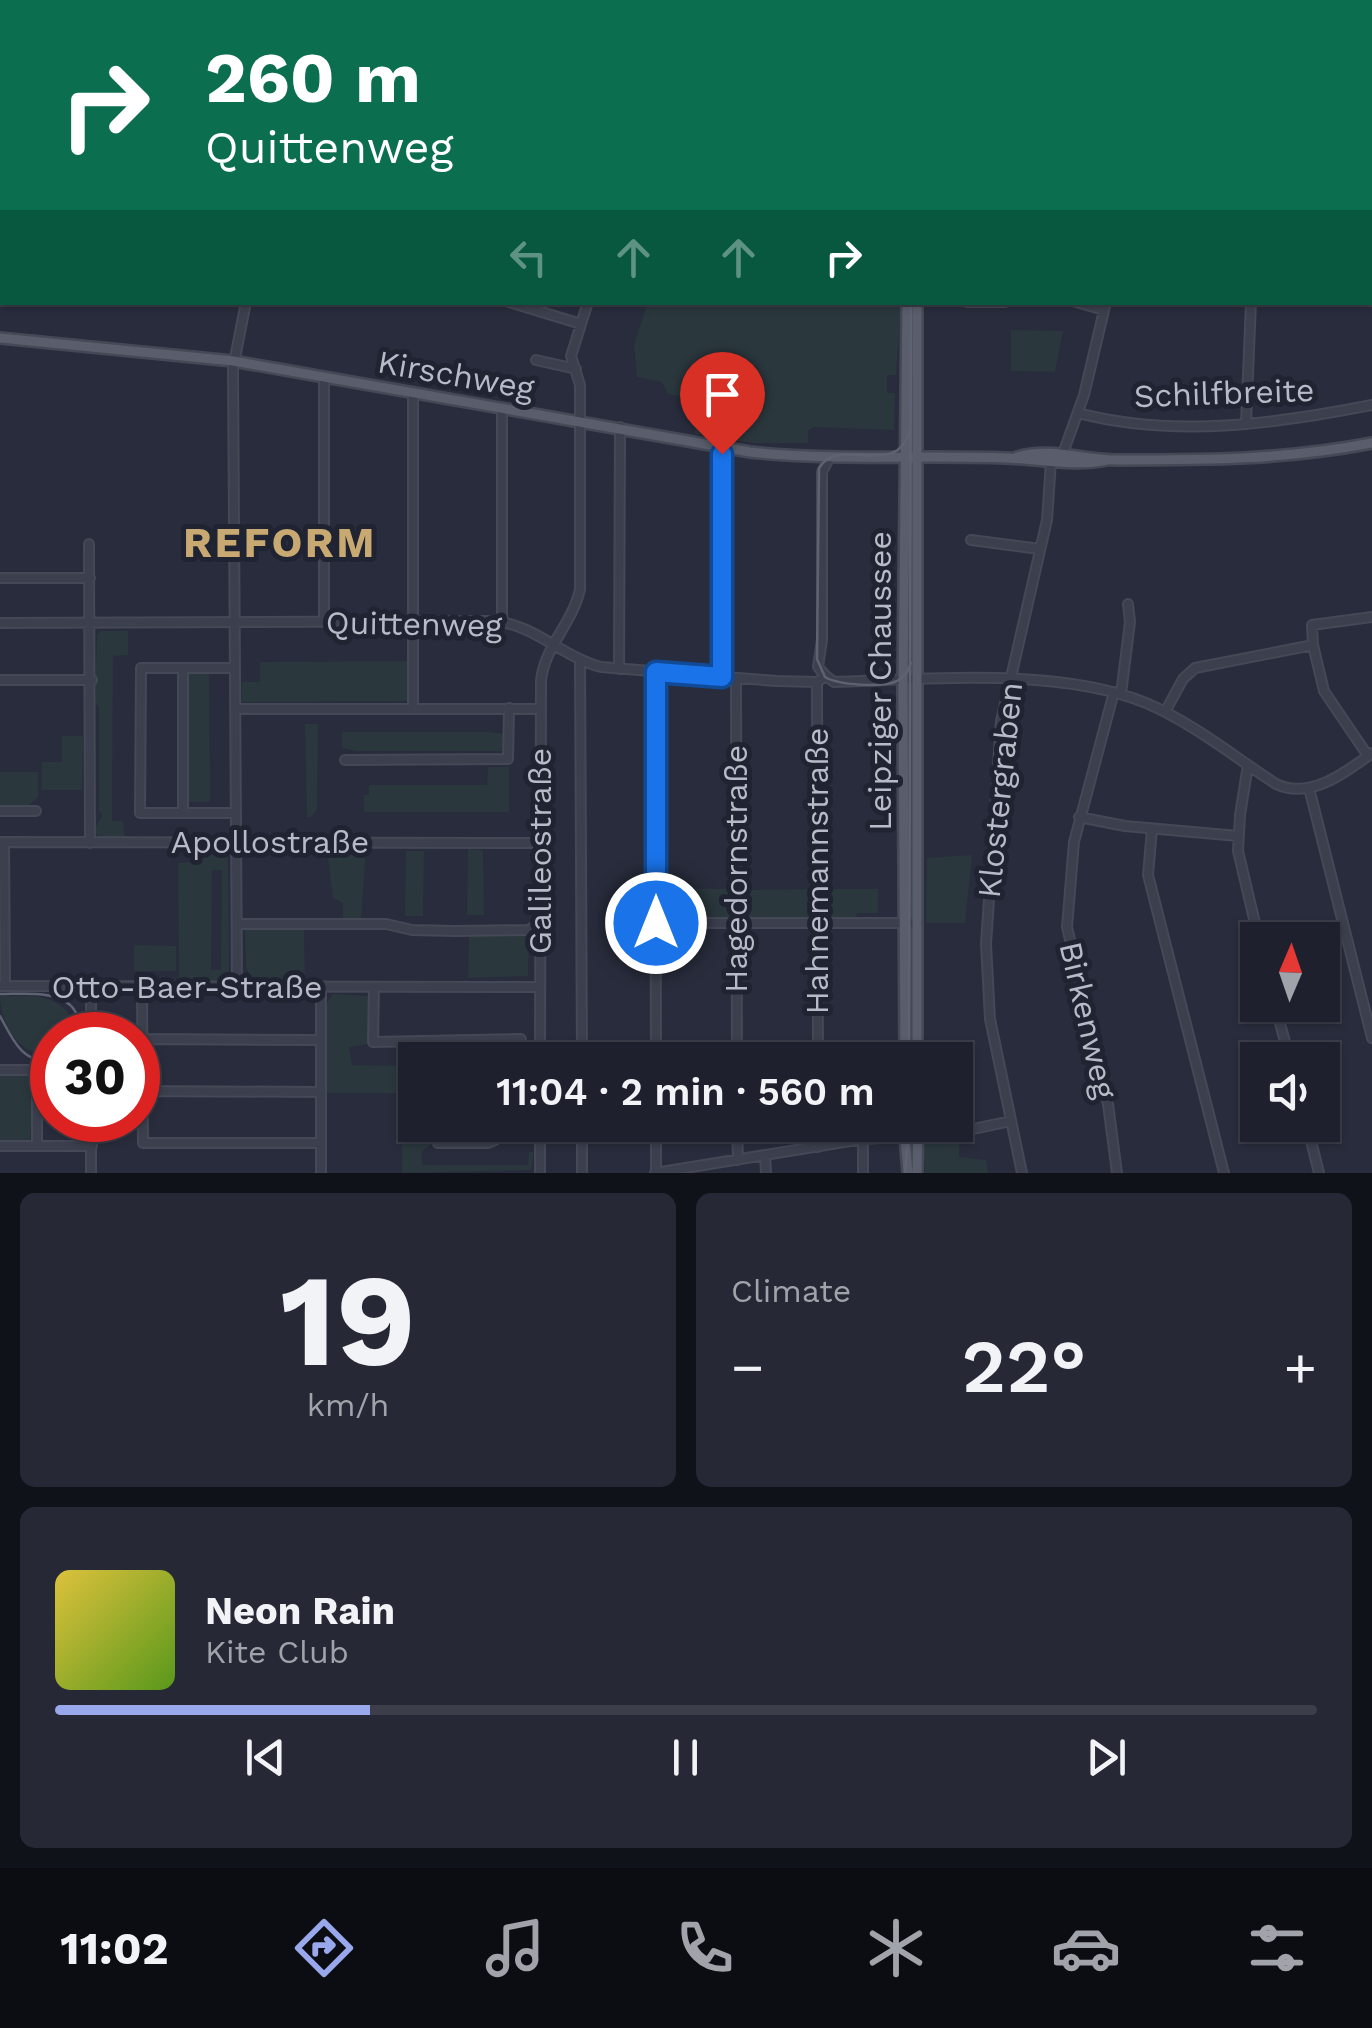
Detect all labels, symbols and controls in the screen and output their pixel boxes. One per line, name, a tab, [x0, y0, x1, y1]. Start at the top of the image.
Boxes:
text: 260 m	[205, 37, 421, 119]
icon: right	[40, 40, 170, 170]
text: Quittenweg	[205, 121, 454, 174]
icon: left	[501, 230, 556, 285]
icon: ahead	[606, 230, 661, 285]
icon: ahead	[711, 230, 766, 285]
icon: right	[816, 230, 871, 285]
street label: Kirschweg	[375, 343, 538, 408]
pin	[680, 352, 765, 455]
icon: arrive	[695, 367, 750, 422]
street label: Schilfbreite	[1133, 371, 1315, 415]
district label: REFORM	[183, 518, 377, 567]
street label: Leipziger Chaussee	[861, 531, 899, 831]
street label: Quittenweg	[325, 603, 504, 645]
street label: Klostergraben	[970, 680, 1030, 900]
street label: Hahnemannstraße	[798, 728, 836, 1014]
street label: Hagedornstraße	[717, 745, 755, 993]
street label: Galileostraße	[521, 748, 559, 954]
street label: Apollostraße	[171, 823, 369, 861]
position arrow	[604, 871, 708, 975]
north arrow	[1240, 922, 1340, 1022]
map controls	[1240, 922, 1340, 1142]
street label: Birkenweg	[1052, 938, 1125, 1103]
street label: Otto-Baer-Straße	[52, 968, 322, 1006]
speed limit sign: 30	[30, 1012, 160, 1142]
button: sound	[1240, 1042, 1340, 1142]
text: 11:04 · 2 min · 560 m	[496, 1070, 875, 1114]
text: 19	[280, 1244, 416, 1397]
text: Climate	[731, 1272, 851, 1310]
text: 22°	[962, 1322, 1086, 1410]
text: −	[731, 1335, 764, 1399]
text: +	[1284, 1335, 1317, 1399]
text: km/h	[307, 1386, 389, 1424]
text: Neon Rain	[205, 1589, 395, 1633]
text: Kite Club	[205, 1633, 349, 1671]
icon: previous	[238, 1730, 293, 1785]
icon: pause	[658, 1730, 713, 1785]
icon: next	[1079, 1730, 1134, 1785]
icon: directions	[289, 1913, 359, 1983]
icon: music	[480, 1913, 550, 1983]
icon: phone	[670, 1913, 740, 1983]
icon: climate	[861, 1913, 931, 1983]
icon: car	[1051, 1913, 1121, 1983]
icon: filters	[1242, 1913, 1312, 1983]
text: 11:02	[60, 1922, 168, 1975]

